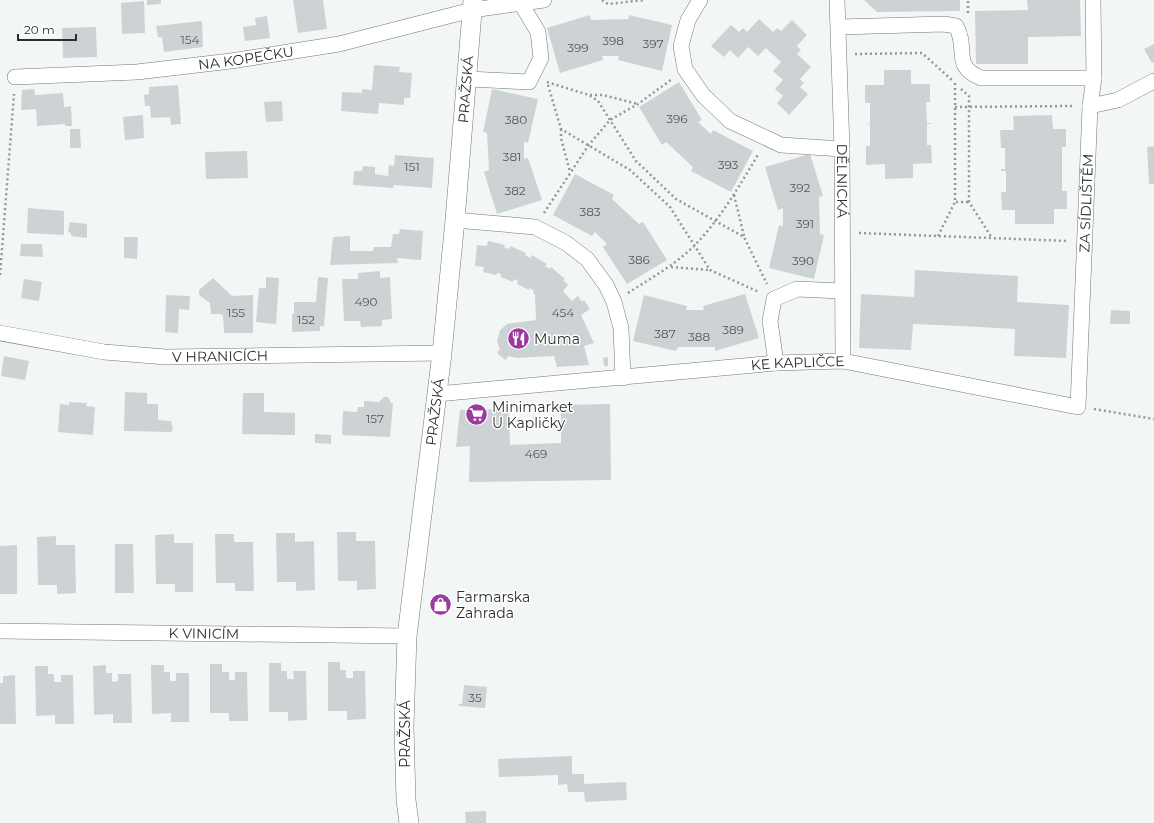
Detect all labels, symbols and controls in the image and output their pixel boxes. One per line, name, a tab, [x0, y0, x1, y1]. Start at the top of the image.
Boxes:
scale bar	[18, 16, 76, 42]
text: 20 m	[24, 22, 55, 37]
house number: 154	[180, 32, 200, 47]
house number: 398	[602, 33, 624, 48]
house number: 397	[642, 36, 664, 51]
house number: 399	[567, 40, 589, 55]
street label: NA KOPEČKU	[197, 42, 295, 74]
street label: PRAŽSKÁ	[454, 54, 477, 124]
house number: 396	[666, 111, 688, 126]
house number: 380	[505, 112, 527, 127]
street label: DĚLNICKÁ	[833, 144, 851, 219]
house number: 381	[503, 149, 521, 164]
street label: ZA SÍDLIŠTĚM	[1075, 153, 1097, 253]
house number: 393	[718, 157, 739, 172]
house number: 151	[404, 159, 420, 174]
house number: 392	[790, 180, 811, 195]
house number: 382	[504, 183, 526, 198]
house number: 383	[579, 204, 601, 219]
house number: 391	[796, 216, 814, 231]
house number: 386	[628, 252, 650, 267]
house number: 390	[792, 253, 814, 268]
house number: 490	[354, 294, 378, 309]
house number: 155	[227, 305, 245, 320]
house number: 454	[552, 305, 574, 320]
house number: 152	[297, 312, 315, 327]
house number: 389	[722, 322, 744, 337]
restaurant icon: Muma	[505, 326, 531, 352]
house number: 387	[654, 326, 676, 341]
house number: 388	[688, 329, 710, 344]
place label: Muma	[534, 330, 580, 348]
street label: V HRANICÍCH	[172, 347, 268, 366]
street label: KE KAPLIČCE	[750, 352, 845, 374]
street label: PRAŽSKÁ	[422, 376, 448, 447]
place label: Minimarket U Kapličky	[492, 398, 574, 432]
supermarket icon: Minimarket U Kapličky	[464, 402, 490, 428]
house number: 157	[366, 411, 384, 426]
house number: 469	[525, 446, 547, 461]
place label: Farmarska Zahrada	[456, 588, 530, 622]
shop icon: Farmarska Zahrada	[428, 592, 454, 618]
street label: K VINICÍM	[169, 624, 239, 643]
house number: 35	[468, 690, 482, 705]
street label: PRAŽSKÁ	[396, 699, 414, 768]

